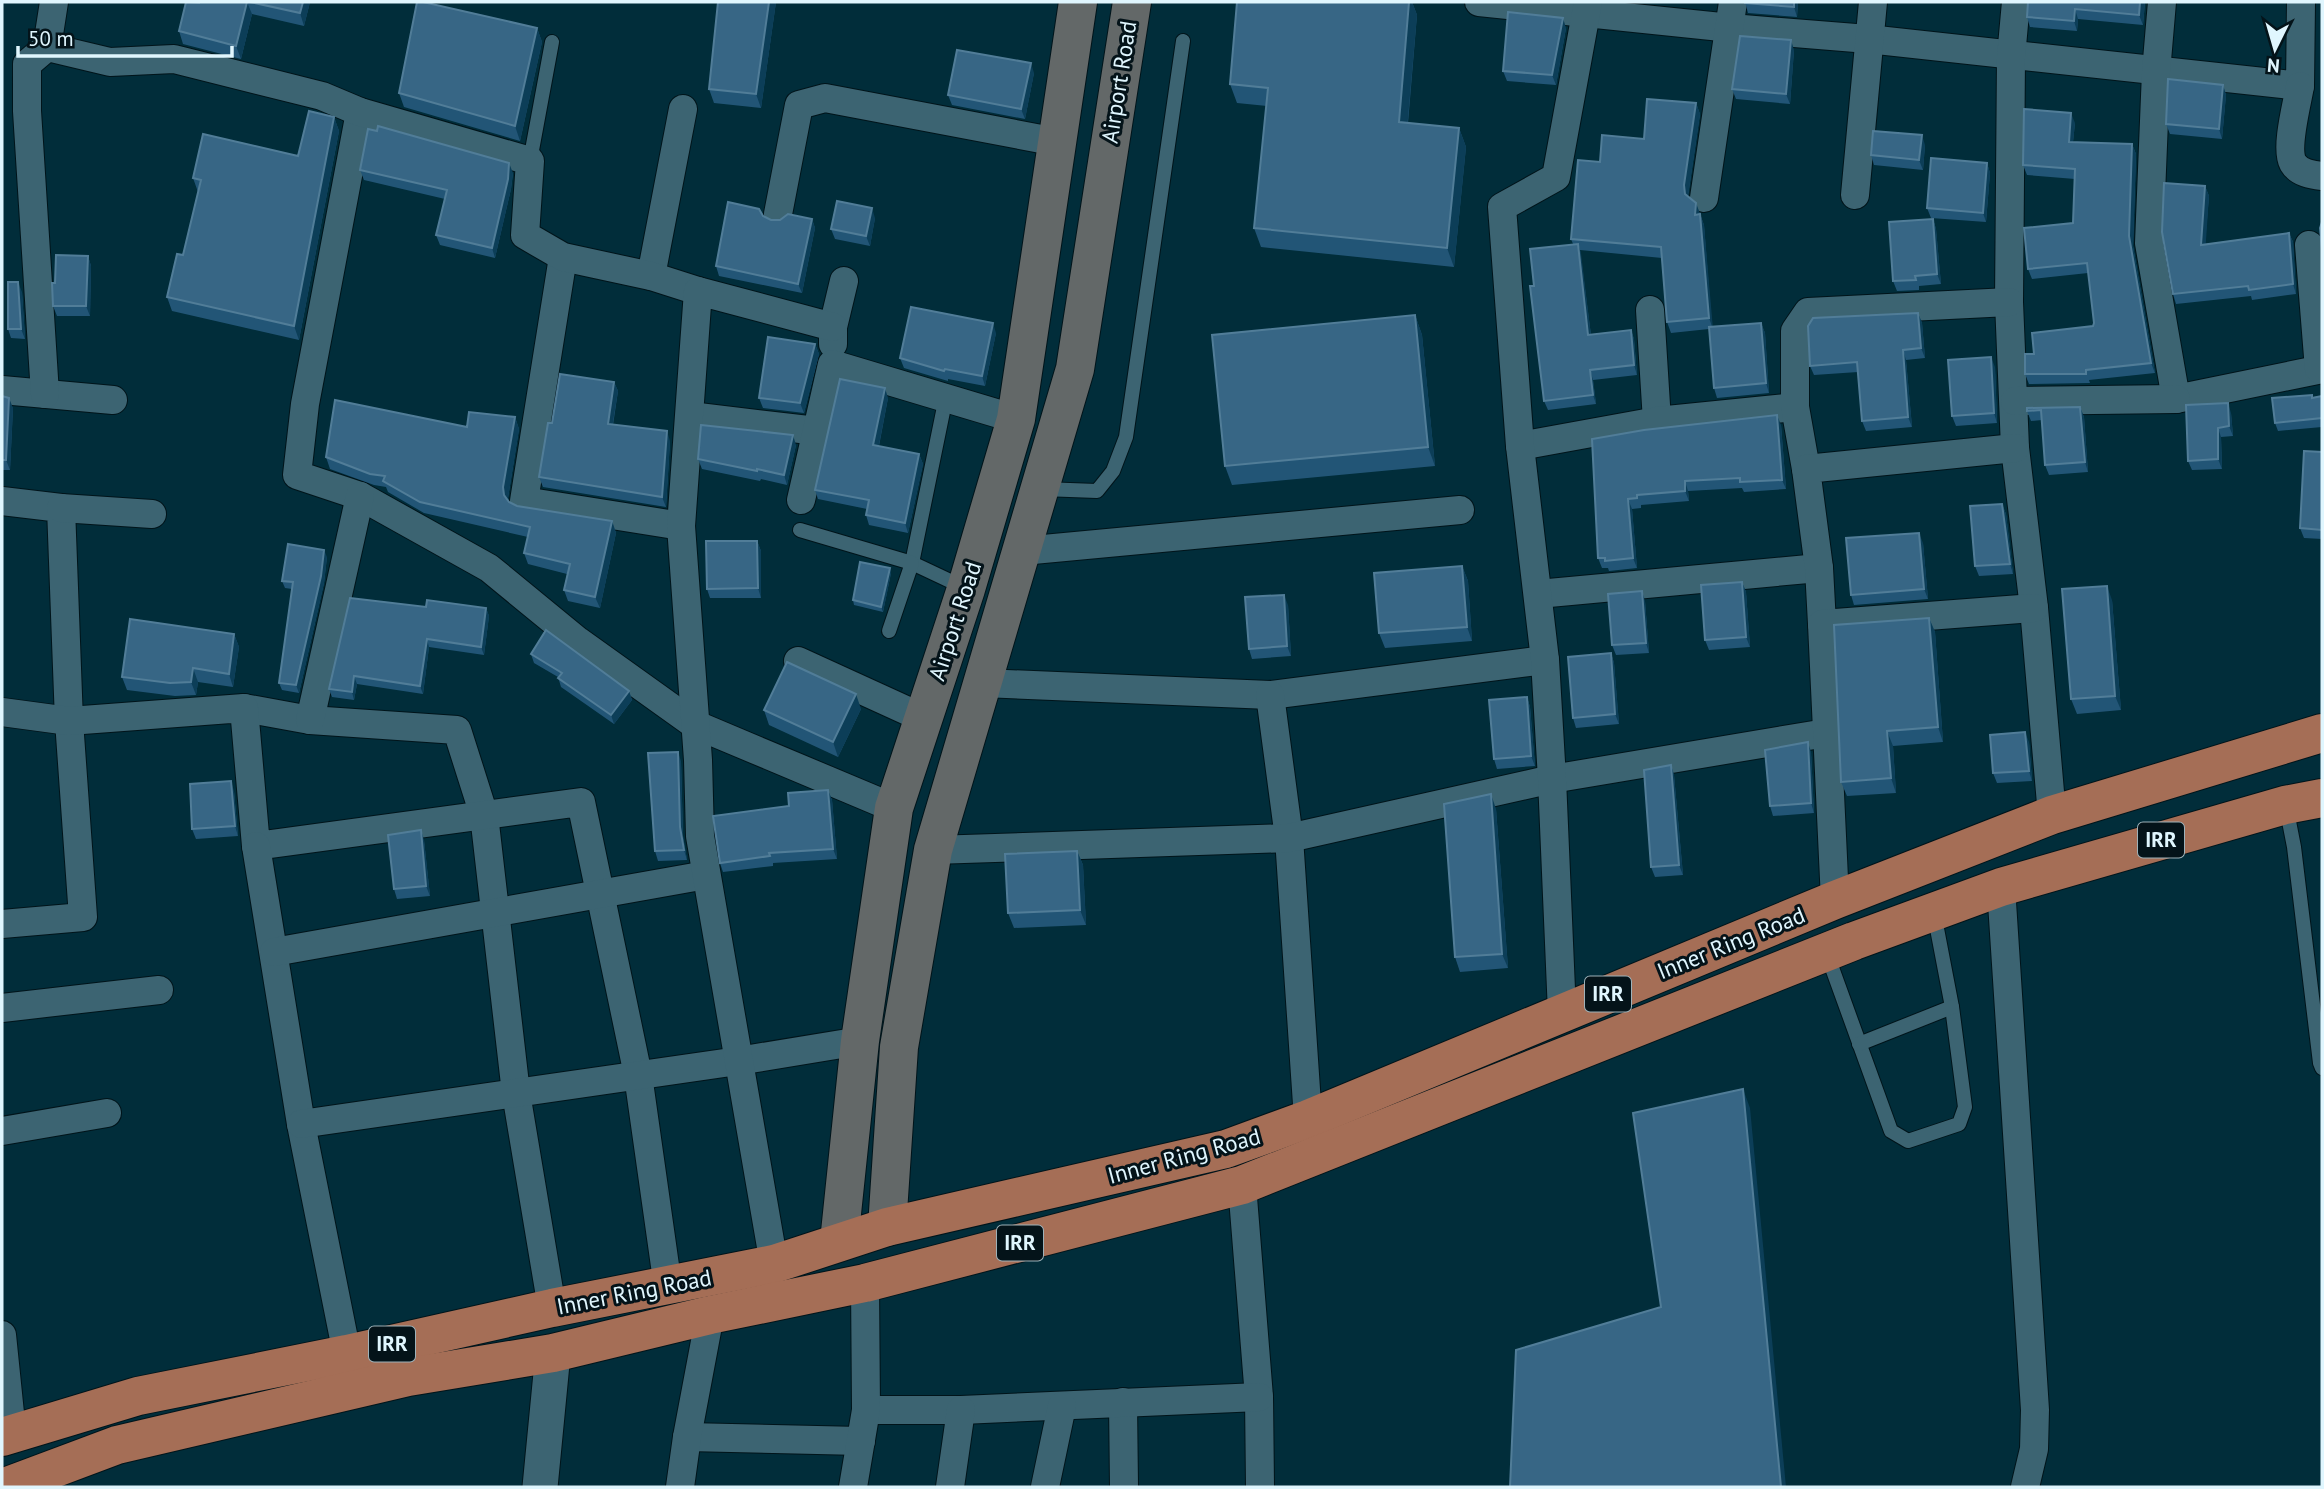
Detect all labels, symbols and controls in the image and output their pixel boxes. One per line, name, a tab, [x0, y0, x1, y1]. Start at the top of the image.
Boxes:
scale bar	[18, 14, 231, 58]
north arrow	[2240, 14, 2310, 84]
street label: Airport Road	[1095, 19, 1142, 145]
text: 50 m	[28, 25, 74, 52]
text: N	[2266, 53, 2281, 78]
street label: Airport Road	[922, 558, 987, 684]
road number: IRR	[2138, 822, 2184, 858]
street label: Inner Ring Road	[1653, 900, 1809, 985]
road number: IRR	[1585, 976, 1631, 1012]
street label: Inner Ring Road	[1104, 1121, 1264, 1190]
road number: IRR	[997, 1226, 1043, 1260]
street label: Inner Ring Road	[554, 1262, 714, 1321]
road number: IRR	[369, 1326, 415, 1362]

